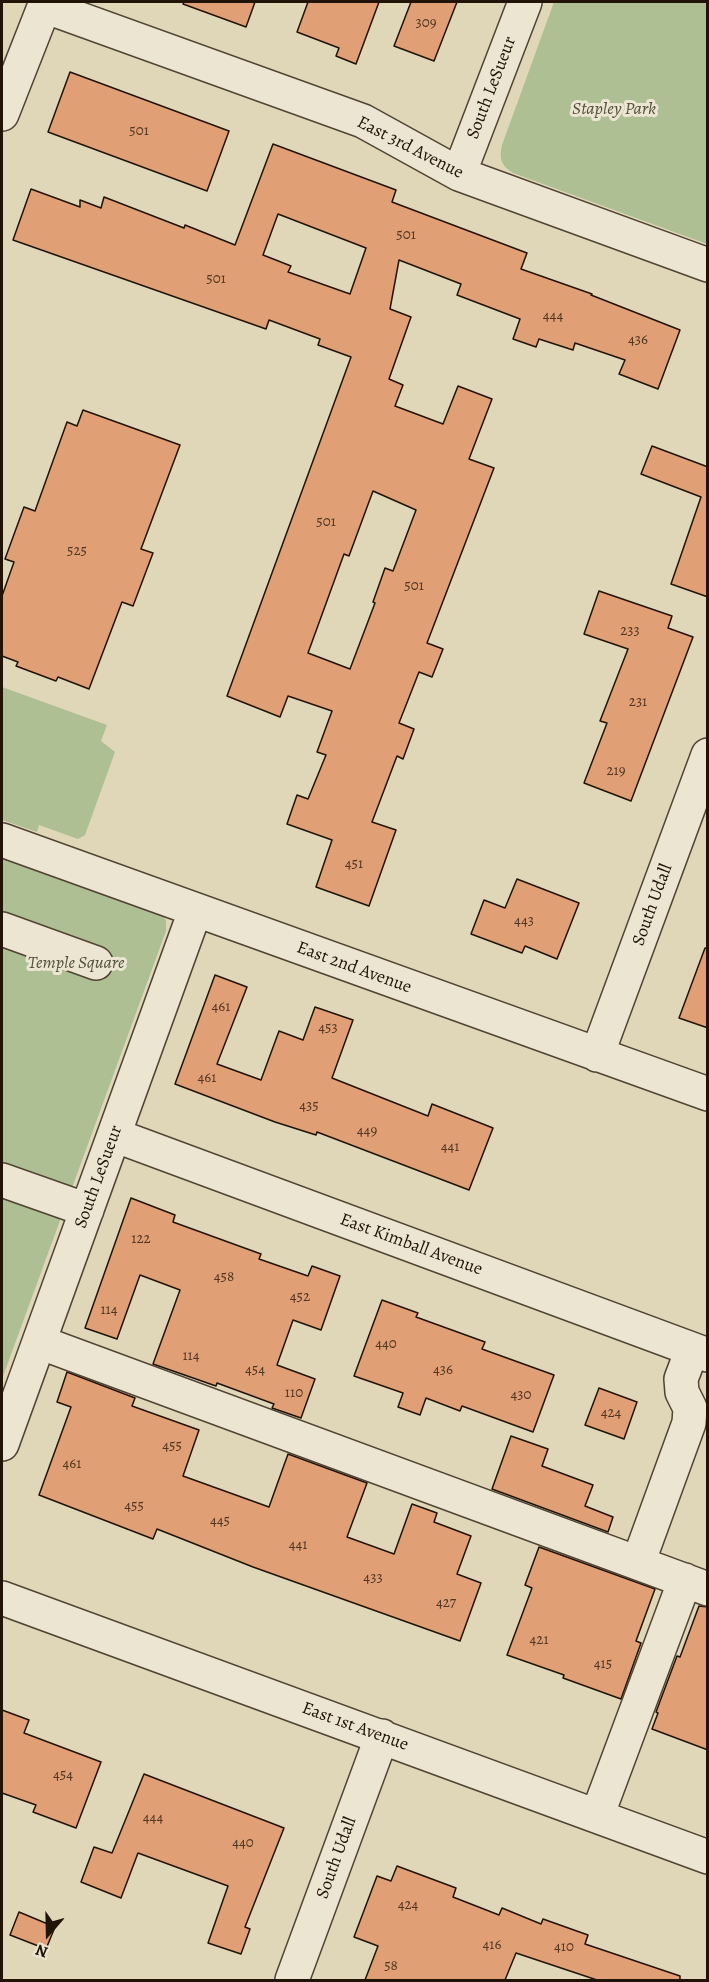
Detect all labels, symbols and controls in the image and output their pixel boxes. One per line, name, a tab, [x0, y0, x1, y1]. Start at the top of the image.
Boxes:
house number: 309	[415, 14, 437, 32]
street label: South LeSueur	[463, 34, 521, 142]
park label: Stapley Park	[572, 99, 656, 121]
street label: East 3rd Avenue	[353, 112, 467, 184]
house number: 501	[129, 122, 149, 140]
house number: 501	[396, 226, 416, 244]
house number: 501	[206, 270, 226, 288]
house number: 444	[543, 307, 563, 325]
house number: 436	[628, 331, 648, 349]
house number: 501	[316, 513, 336, 531]
house number: 525	[67, 542, 87, 560]
house number: 501	[404, 577, 424, 595]
house number: 233	[620, 622, 640, 640]
house number: 231	[629, 693, 647, 711]
house number: 219	[606, 762, 626, 780]
house number: 451	[345, 855, 363, 873]
street label: South Udall	[628, 861, 678, 949]
house number: 443	[514, 912, 534, 930]
street label: East 2nd Avenue	[294, 937, 414, 999]
park label: Temple Square	[28, 953, 124, 975]
house number: 461	[212, 998, 230, 1016]
house number: 453	[318, 1019, 338, 1037]
house number: 461	[198, 1069, 216, 1087]
house number: 435	[299, 1097, 319, 1115]
street label: South LeSueur	[70, 1122, 128, 1232]
house number: 449	[357, 1122, 377, 1140]
house number: 441	[441, 1138, 459, 1156]
street label: East Kimball Avenue	[337, 1209, 485, 1281]
house number: 122	[131, 1230, 151, 1248]
house number: 458	[214, 1268, 234, 1286]
house number: 452	[290, 1288, 310, 1306]
house number: 114	[100, 1301, 118, 1319]
house number: 440	[375, 1335, 397, 1353]
house number: 114	[182, 1347, 200, 1365]
house number: 454	[245, 1361, 265, 1379]
house number: 436	[433, 1361, 453, 1379]
house number: 110	[285, 1384, 303, 1402]
house number: 430	[510, 1386, 532, 1404]
house number: 424	[601, 1404, 621, 1422]
house number: 455	[162, 1437, 182, 1455]
house number: 461	[63, 1455, 81, 1473]
house number: 455	[124, 1497, 144, 1515]
house number: 445	[210, 1512, 230, 1530]
house number: 441	[289, 1536, 307, 1554]
house number: 433	[363, 1569, 383, 1587]
house number: 427	[436, 1594, 456, 1612]
house number: 421	[529, 1631, 549, 1649]
house number: 415	[594, 1655, 612, 1673]
street label: East 1st Avenue	[299, 1698, 411, 1756]
house number: 454	[53, 1766, 73, 1784]
house number: 444	[143, 1809, 163, 1827]
street label: South Udall	[312, 1814, 362, 1902]
house number: 440	[232, 1834, 254, 1852]
house number: 424	[398, 1896, 418, 1914]
north arrow	[18, 1904, 78, 1964]
house number: 416	[483, 1936, 501, 1954]
house number: 410	[554, 1938, 574, 1956]
text: N	[33, 1939, 51, 1963]
house number: 58	[384, 1957, 398, 1975]

